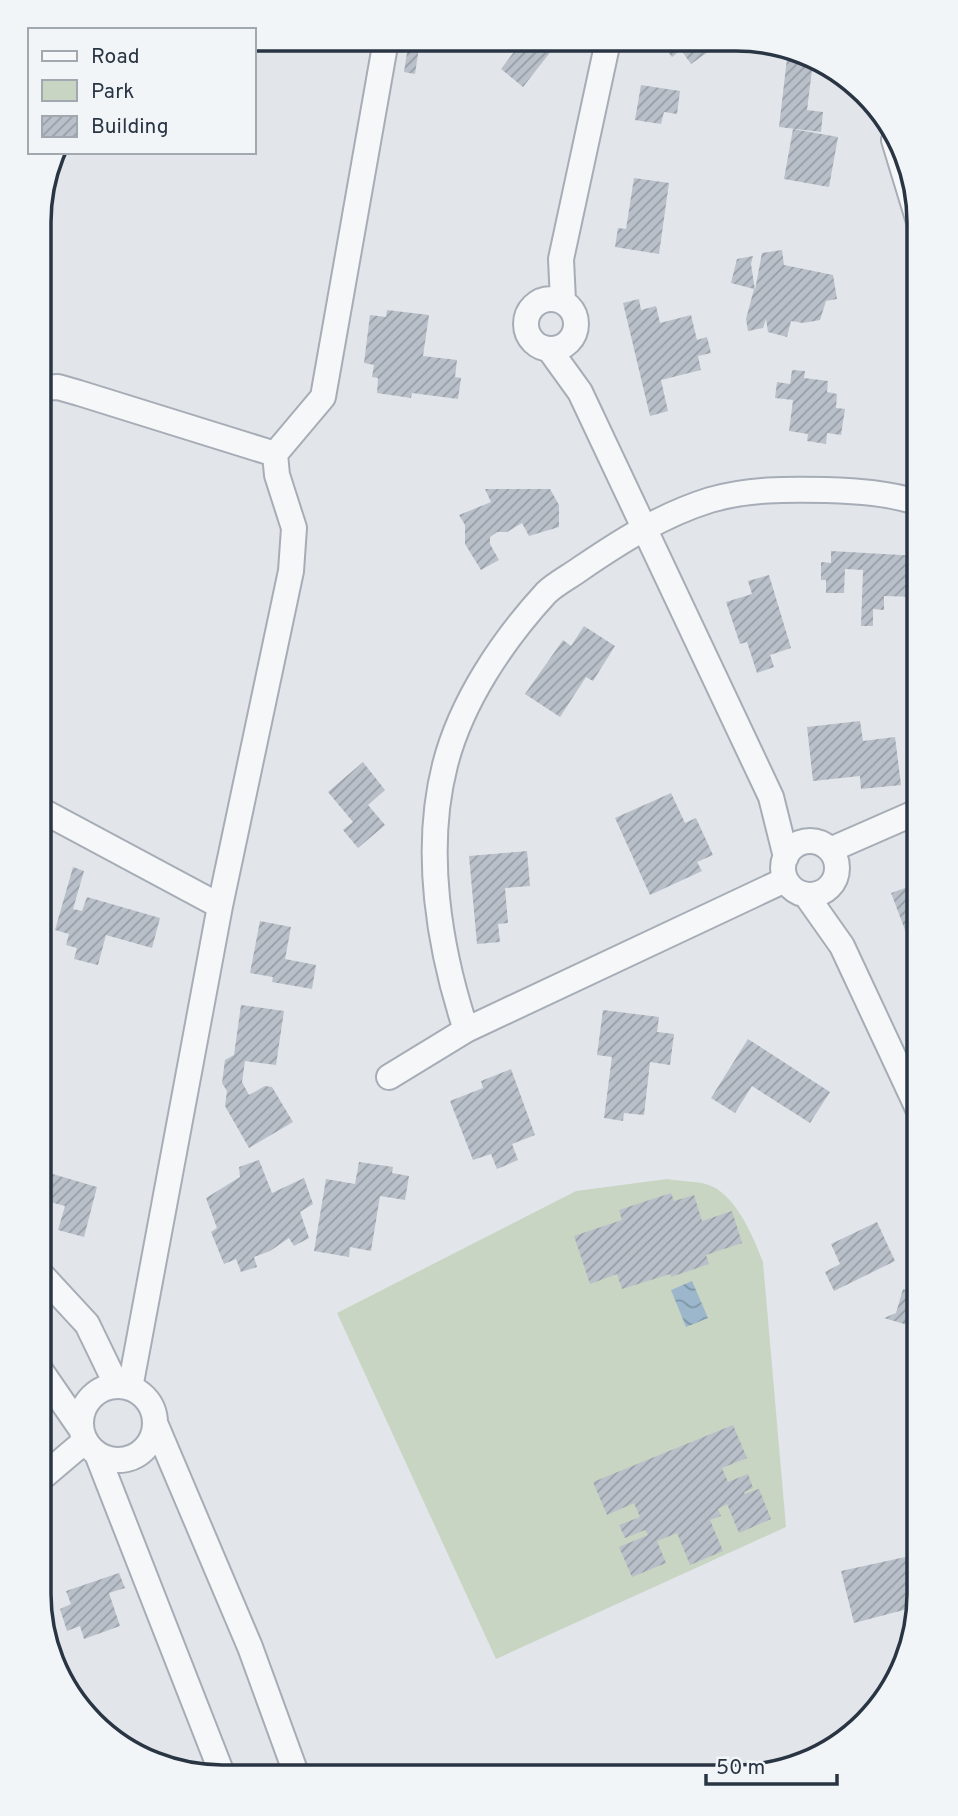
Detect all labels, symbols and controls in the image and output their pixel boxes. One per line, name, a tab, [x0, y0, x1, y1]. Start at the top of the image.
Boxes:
legend	[28, 28, 256, 154]
text: Road	[91, 44, 140, 71]
text: Park	[91, 79, 134, 106]
text: Building	[91, 114, 169, 141]
scale bar	[706, 1742, 837, 1786]
text: 50 m	[716, 1755, 765, 1782]

